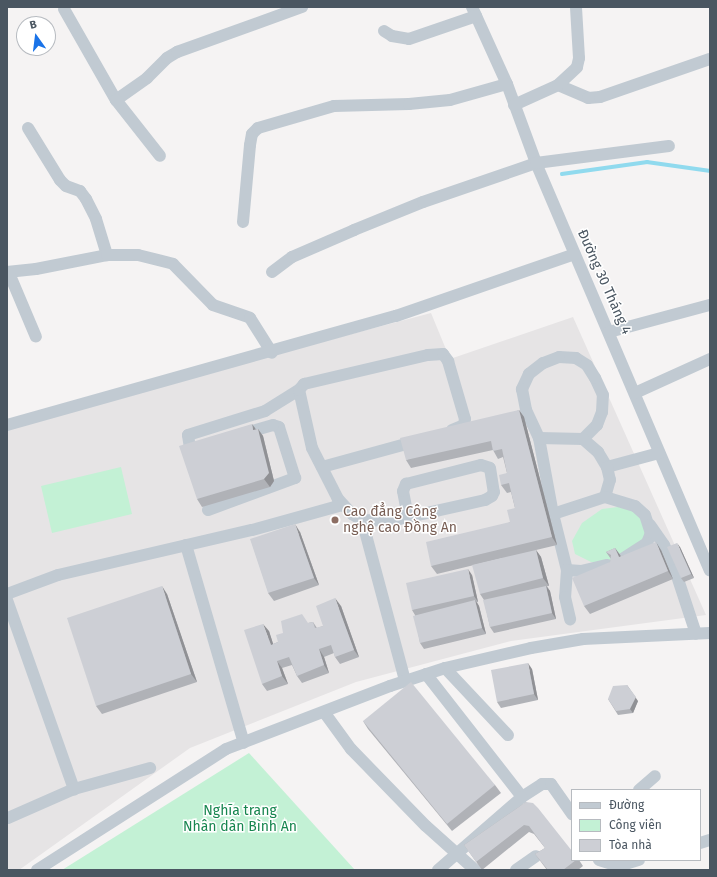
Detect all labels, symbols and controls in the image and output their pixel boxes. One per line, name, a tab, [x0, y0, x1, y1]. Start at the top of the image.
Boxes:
north arrow	[16, 16, 56, 56]
text: B	[28, 18, 38, 32]
street label: Đường 30 Tháng 4	[573, 227, 635, 337]
place label: Cao đẳng Công nghệ cao Đồng An	[343, 504, 457, 536]
marker: Cao đẳng Công nghệ cao Đồng An	[330, 515, 340, 525]
legend	[571, 789, 701, 861]
text: Đường	[609, 798, 644, 812]
park label: Nghĩa trang Nhân dân Bình An	[183, 803, 297, 836]
text: Công viên	[609, 818, 662, 832]
text: Tòa nhà	[609, 838, 652, 852]

